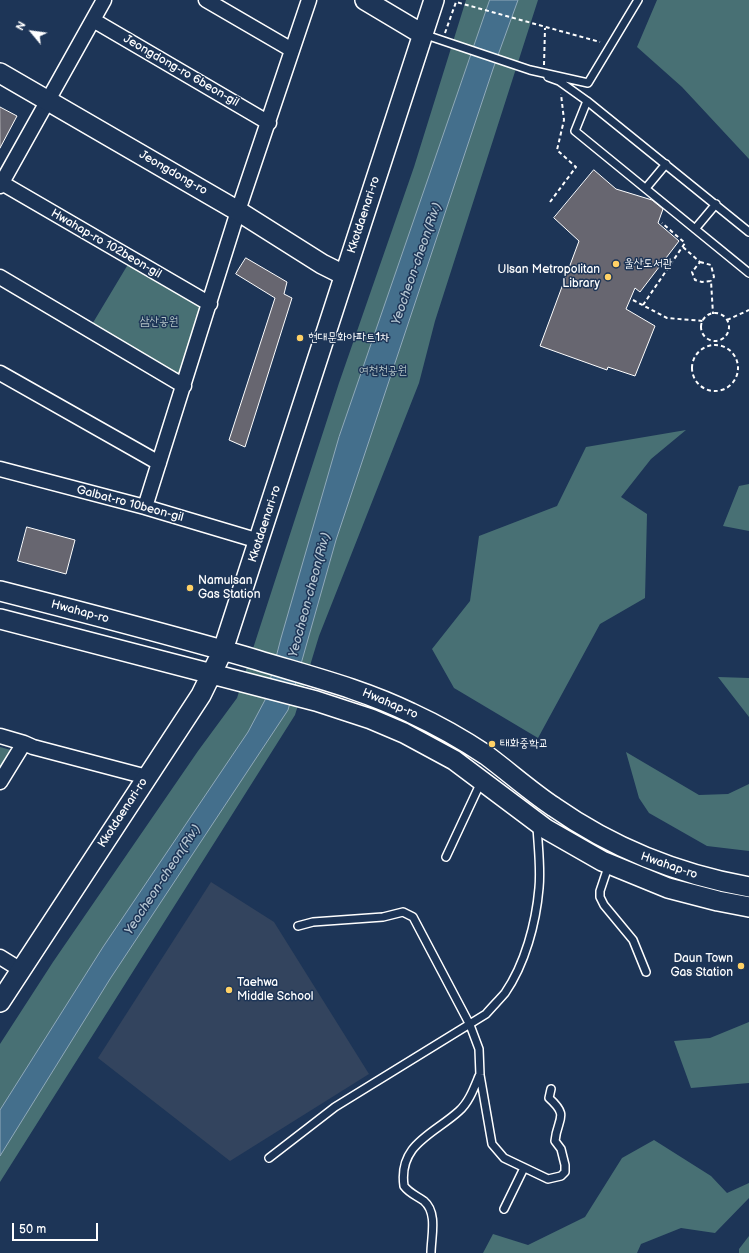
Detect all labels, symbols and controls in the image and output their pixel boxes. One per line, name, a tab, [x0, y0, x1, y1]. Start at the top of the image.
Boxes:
north arrow	[12, 12, 52, 52]
text: N	[13, 19, 29, 33]
street label: Jeongdong-ro 6beon-gil	[121, 32, 241, 110]
street label: Jeongdong-ro	[136, 148, 210, 198]
street label: Kkotdaenari-ro	[345, 175, 383, 255]
water label: Yeocheon-cheon(Riv.)	[389, 201, 445, 327]
street label: Hwahap-ro 102beon-gil	[48, 206, 164, 282]
place label: 울산도서관	[624, 257, 672, 271]
marker: 울산도서관	[611, 259, 621, 269]
place label: Ulsan Metropolitan Library	[498, 263, 600, 291]
marker: Ulsan Metropolitan Library	[603, 272, 613, 282]
park label: 삼산공원	[140, 315, 178, 329]
place label: 현대문화아파트1차	[308, 331, 390, 345]
marker: 현대문화아파트1차	[295, 333, 305, 343]
park label: 여천천공원	[359, 364, 407, 378]
street label: Galbat-ro 10beon-gil	[75, 483, 185, 525]
street label: Kkotdaenari-ro	[246, 484, 284, 564]
water label: Yeocheon-cheon(Riv.)	[286, 531, 334, 659]
place label: Namulsan Gas Station	[198, 574, 260, 602]
marker: Namulsan Gas Station	[185, 583, 195, 593]
street label: Hwahap-ro	[50, 597, 110, 627]
street label: Hwahap-ro	[360, 686, 420, 722]
place label: 태화중학교	[500, 737, 548, 751]
marker: 태화중학교	[487, 739, 497, 749]
street label: Kkotdaenari-ro	[95, 775, 151, 851]
water label: Yeocheon-cheon(Riv.)	[121, 822, 205, 938]
street label: Hwahap-ro	[639, 850, 699, 882]
place label: Daun Town Gas Station	[671, 952, 733, 980]
marker: Daun Town Gas Station	[736, 961, 746, 971]
place label: Taehwa Middle School	[237, 976, 313, 1004]
marker: Taehwa Middle School	[224, 985, 234, 995]
scale bar	[14, 1215, 100, 1241]
text: 50 m	[19, 1222, 46, 1237]

